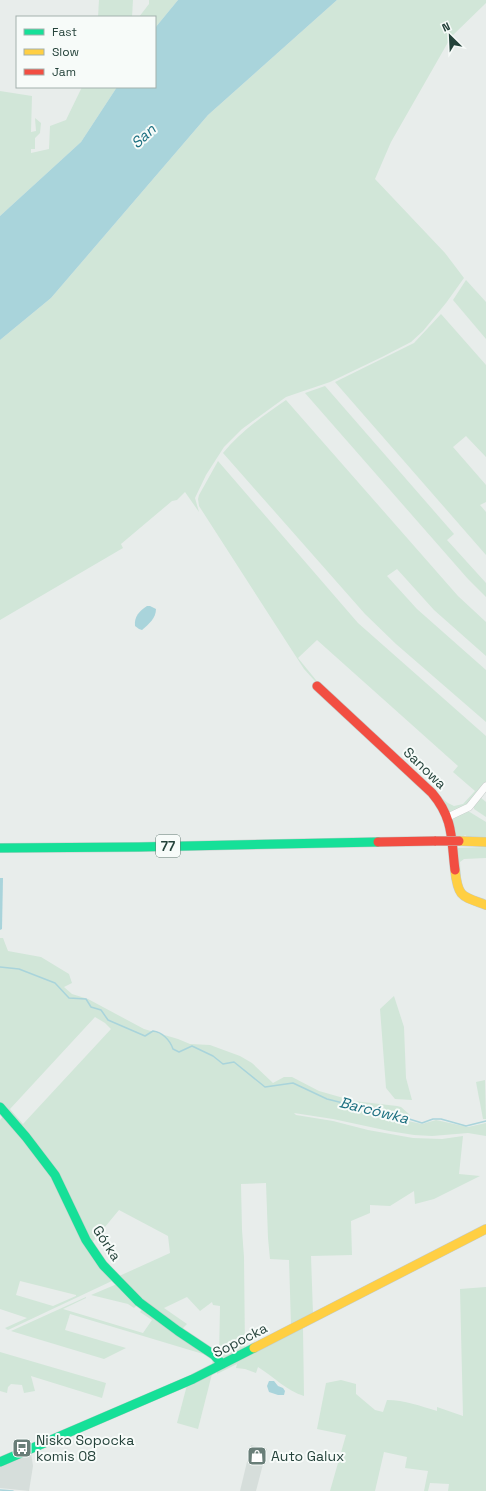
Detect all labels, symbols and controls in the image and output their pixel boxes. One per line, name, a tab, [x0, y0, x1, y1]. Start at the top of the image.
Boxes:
legend	[16, 16, 156, 88]
north arrow	[430, 16, 470, 56]
text: N	[440, 19, 452, 35]
text: Fast	[52, 24, 77, 40]
text: Slow	[52, 44, 79, 60]
text: Jam	[52, 64, 76, 80]
water label: San	[127, 119, 160, 152]
street label: Sanowa	[400, 743, 450, 793]
road number: 77	[156, 835, 180, 857]
water label: Barcówka	[337, 1092, 411, 1128]
street label: Górka	[89, 1222, 125, 1264]
street label: Sopocka	[210, 1319, 270, 1361]
place label: Nisko Sopocka komis 08	[36, 1431, 134, 1465]
bus stop icon: Nisko Sopocka komis 08	[11, 1437, 33, 1459]
shop icon: Auto Galux	[246, 1445, 268, 1467]
place label: Auto Galux	[271, 1447, 344, 1465]

